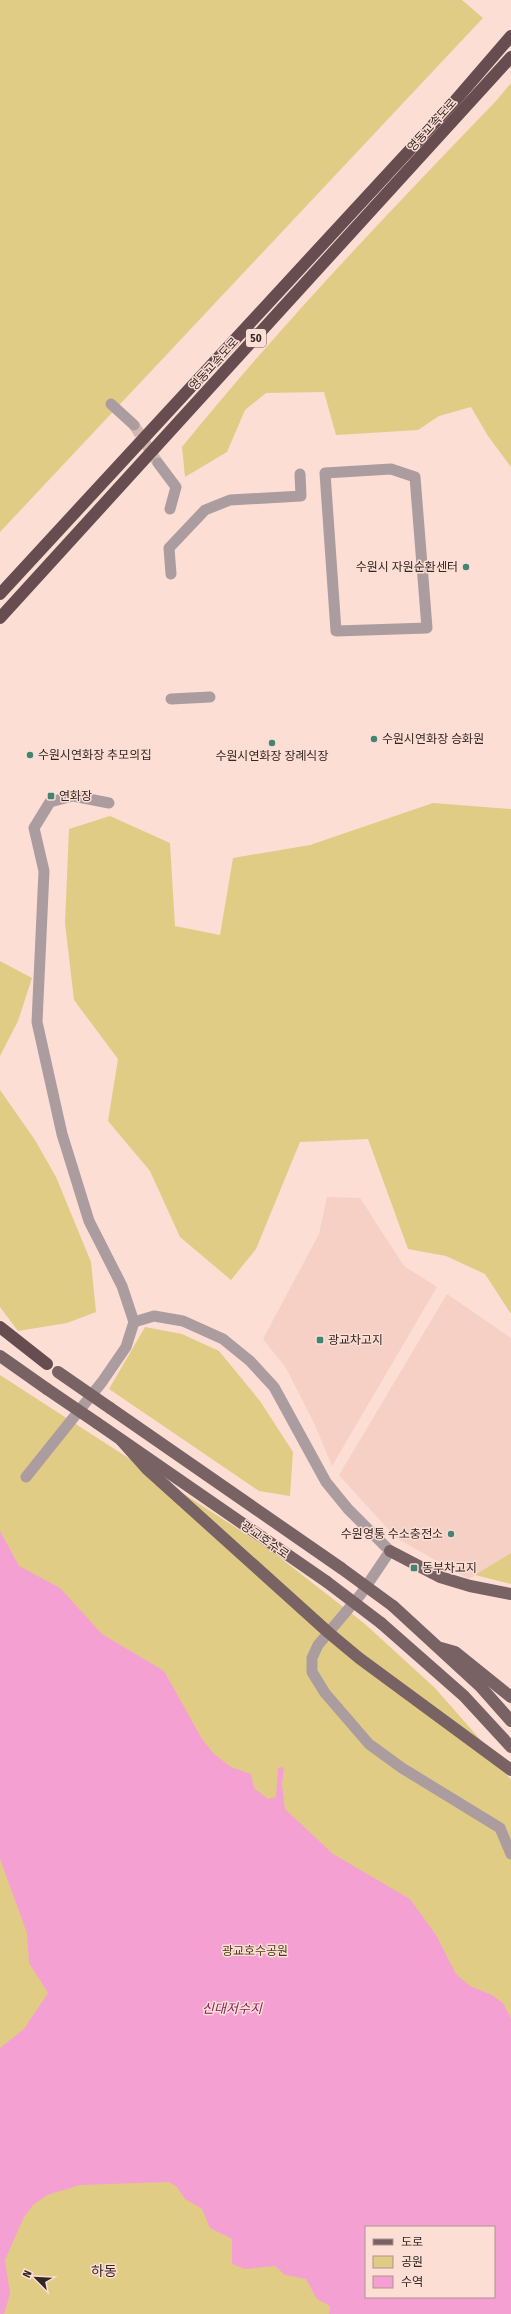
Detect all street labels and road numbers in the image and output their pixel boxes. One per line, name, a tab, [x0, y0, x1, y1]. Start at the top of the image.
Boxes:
street label: 영동고속도로	[405, 96, 459, 154]
road number: 50	[246, 329, 266, 347]
street label: 영동고속도로	[187, 335, 241, 393]
street label: 광교호수로	[238, 1518, 292, 1562]

